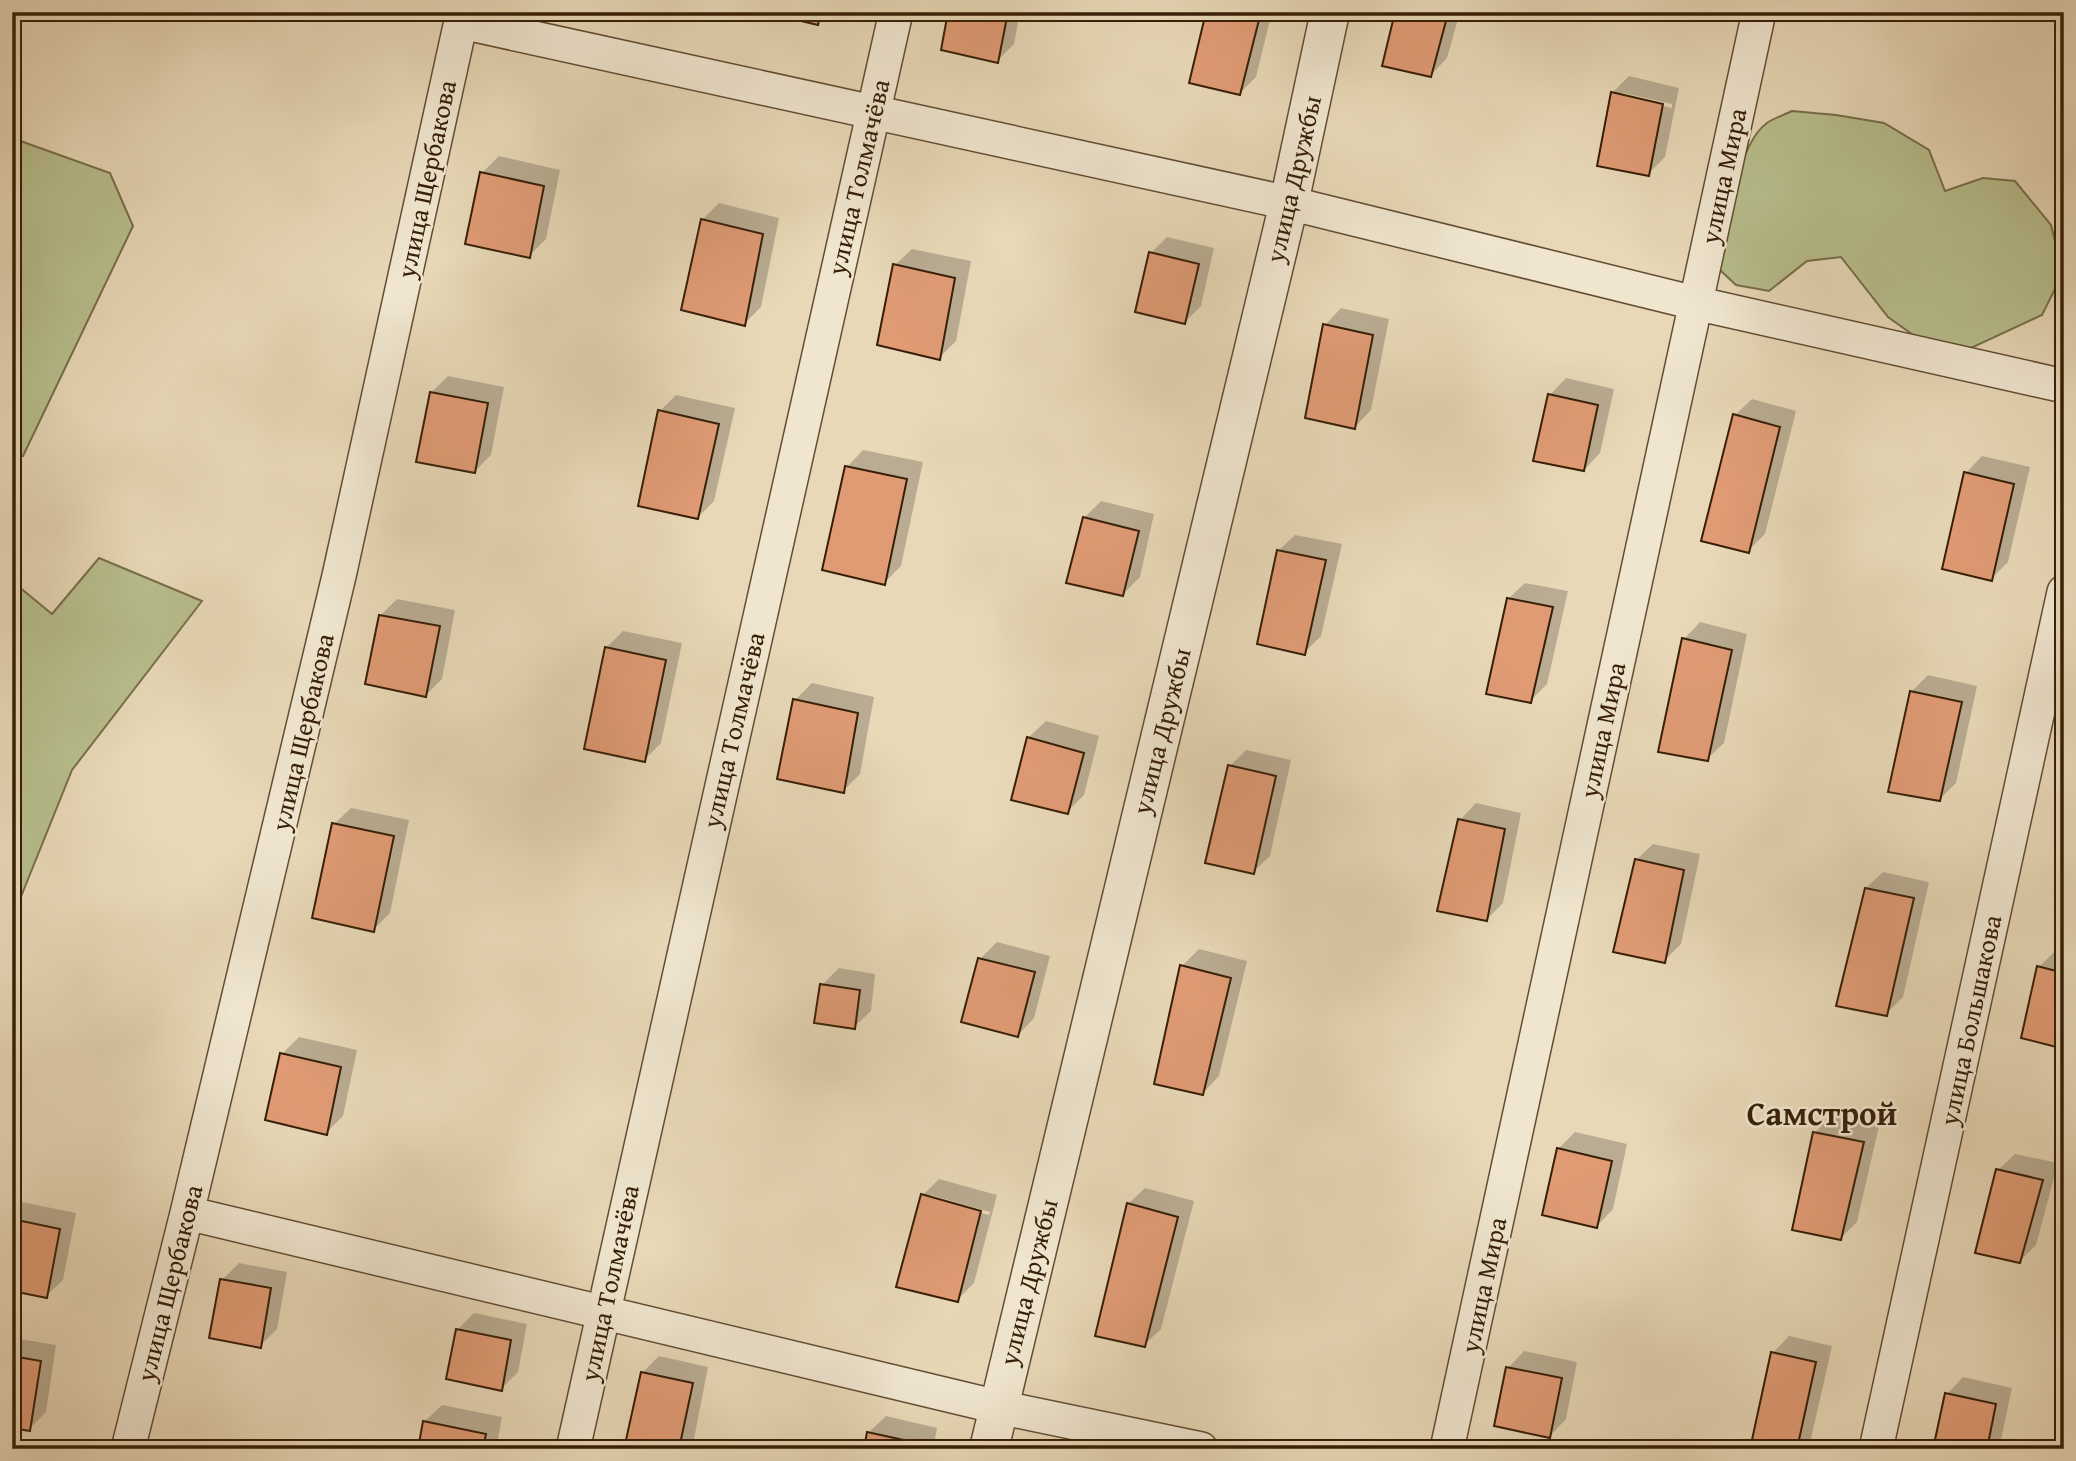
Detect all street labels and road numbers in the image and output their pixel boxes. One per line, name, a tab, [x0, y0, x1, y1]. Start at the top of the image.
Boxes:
street label: улица Толмачёва	[816, 74, 900, 280]
street label: улица Щербакова	[386, 76, 466, 283]
street label: улица Дружбы	[1255, 92, 1331, 267]
street label: улица Мира	[1689, 104, 1757, 249]
street label: улица Толмачёва	[691, 627, 775, 833]
street label: улица Щербакова	[260, 629, 344, 836]
street label: улица Дружбы	[1121, 644, 1201, 819]
street label: улица Мира	[1568, 658, 1636, 803]
street label: улица Большакова	[1928, 910, 2011, 1130]
street label: улица Щербакова	[125, 1180, 212, 1387]
street label: улица Толмачёва	[569, 1180, 649, 1386]
street label: улица Дружбы	[988, 1195, 1068, 1370]
street label: улица Мира	[1449, 1213, 1517, 1358]

